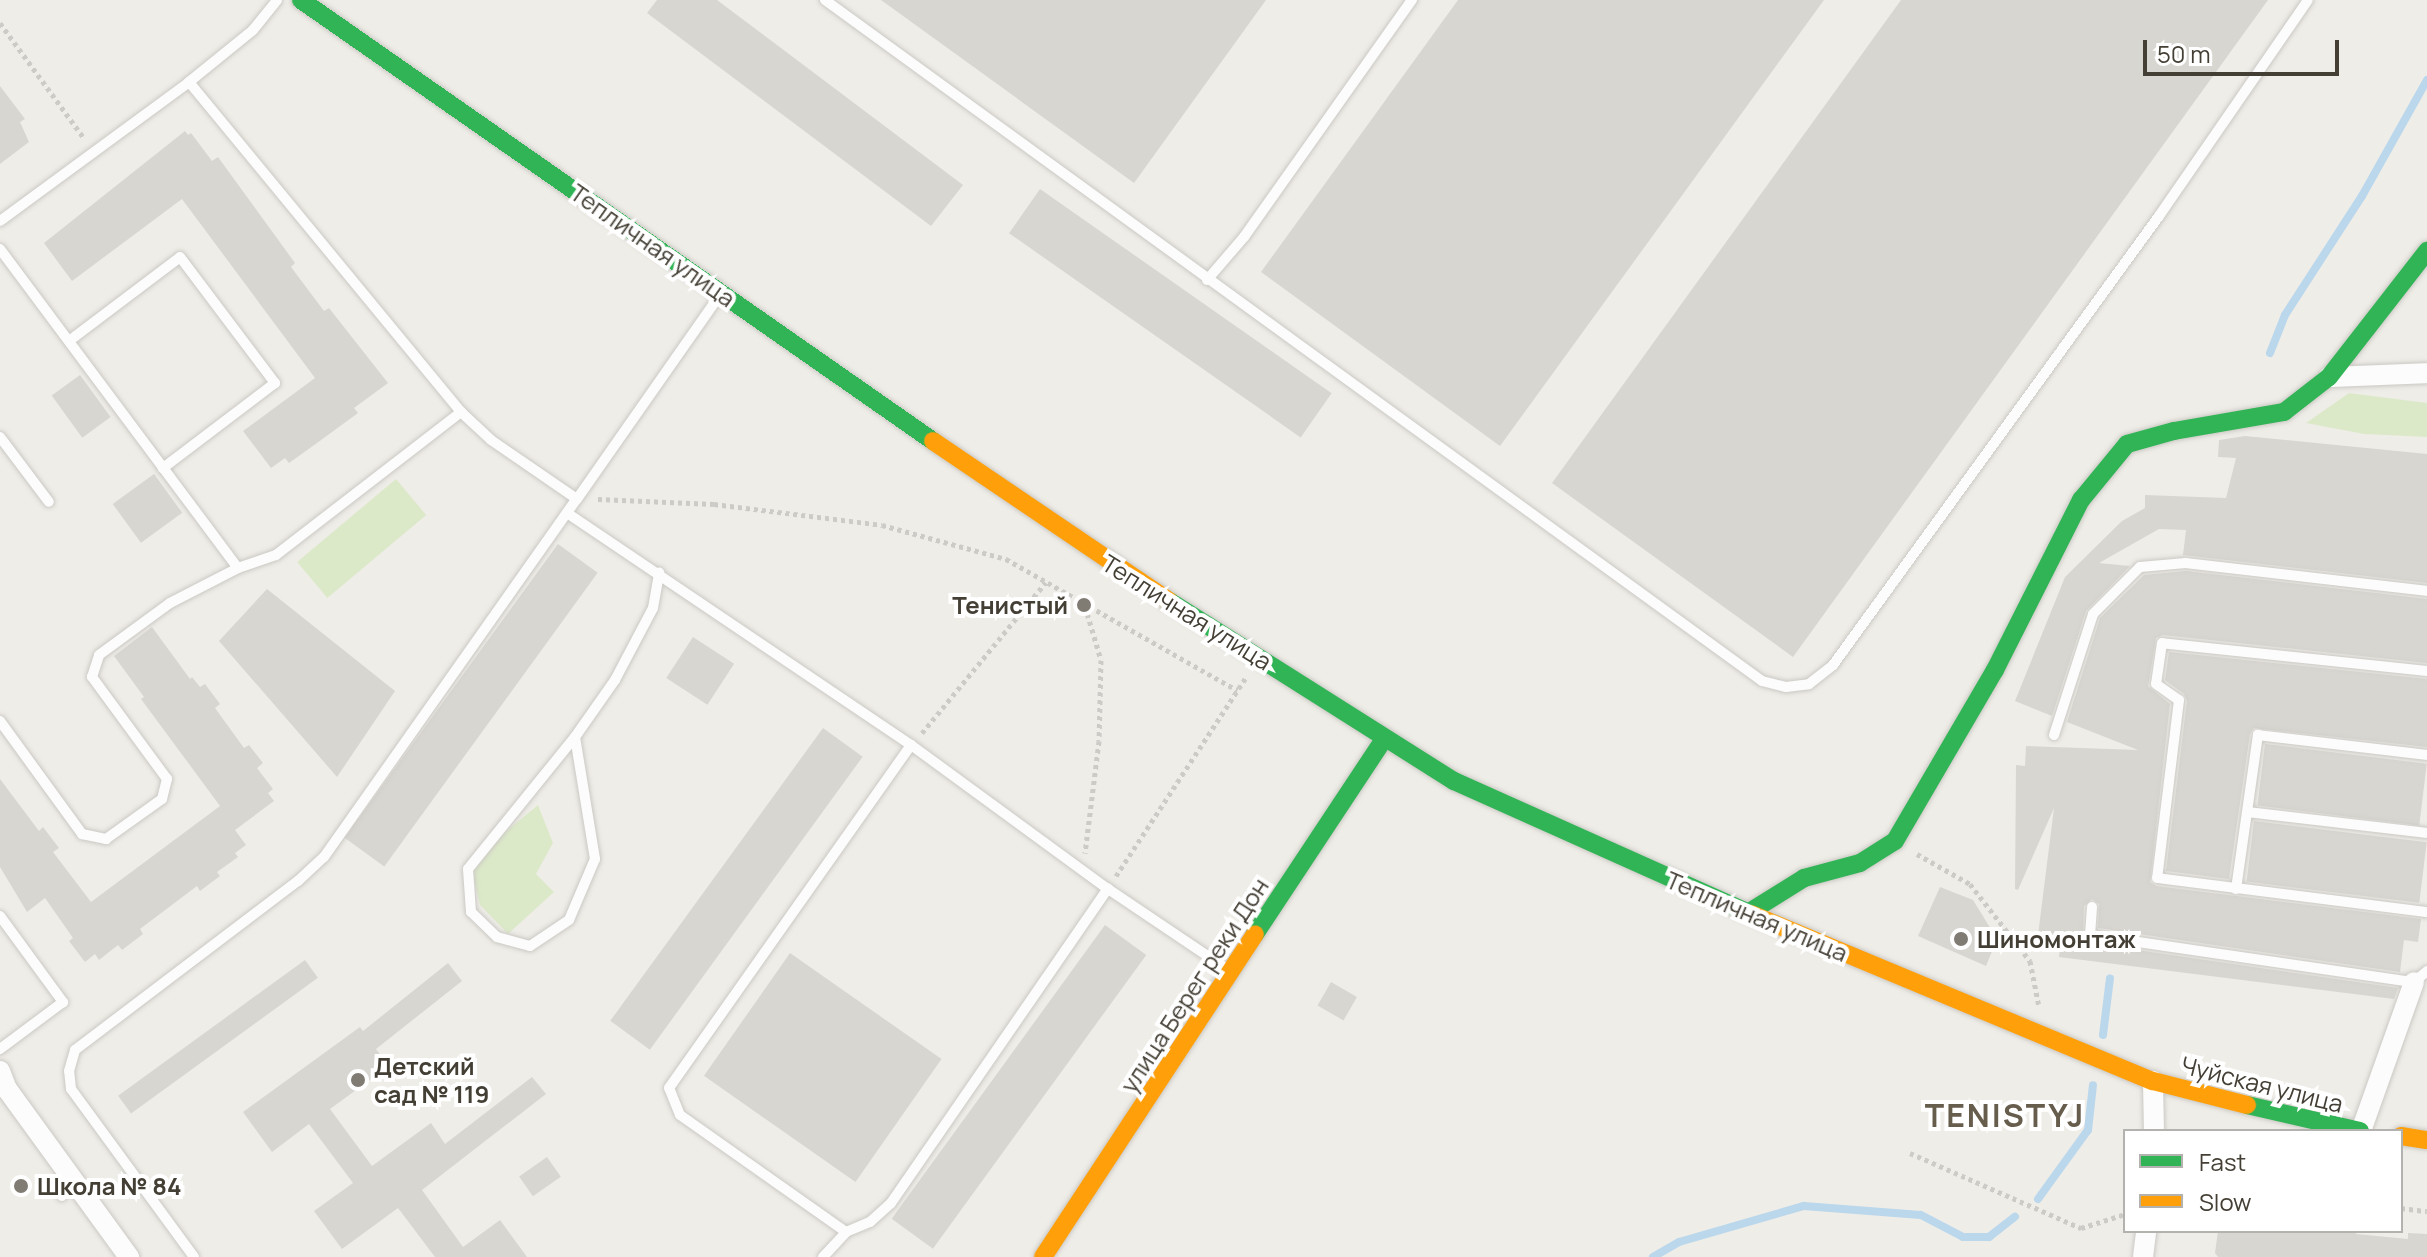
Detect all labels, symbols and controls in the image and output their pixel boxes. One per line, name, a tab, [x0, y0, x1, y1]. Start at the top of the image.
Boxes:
scale bar	[2147, 24, 2343, 74]
text: 50 m	[2157, 37, 2211, 70]
street label: Тепличная улица	[565, 178, 741, 312]
street label: Тепличная улица	[1097, 548, 1277, 676]
place label: Тенистый	[952, 591, 1068, 619]
marker: Тенистый	[1075, 596, 1093, 614]
street label: Тепличная улица	[1662, 865, 1852, 967]
street label: улица Берег реки Дон	[1114, 872, 1274, 1098]
place label: Шиномонтаж	[1977, 925, 2136, 953]
marker: Шиномонтаж	[1952, 930, 1970, 948]
street label: Чуйская улица	[2178, 1050, 2346, 1118]
place label: Детский сад № 119	[374, 1052, 489, 1108]
marker: Детский сад № 119	[349, 1071, 367, 1089]
district label: TENISTYJ	[1925, 1096, 2085, 1134]
legend	[2123, 1129, 2403, 1233]
text: Fast	[2199, 1145, 2246, 1178]
place label: Школа № 84	[37, 1172, 182, 1200]
marker: Школа № 84	[12, 1177, 30, 1195]
text: Slow	[2199, 1185, 2252, 1218]

